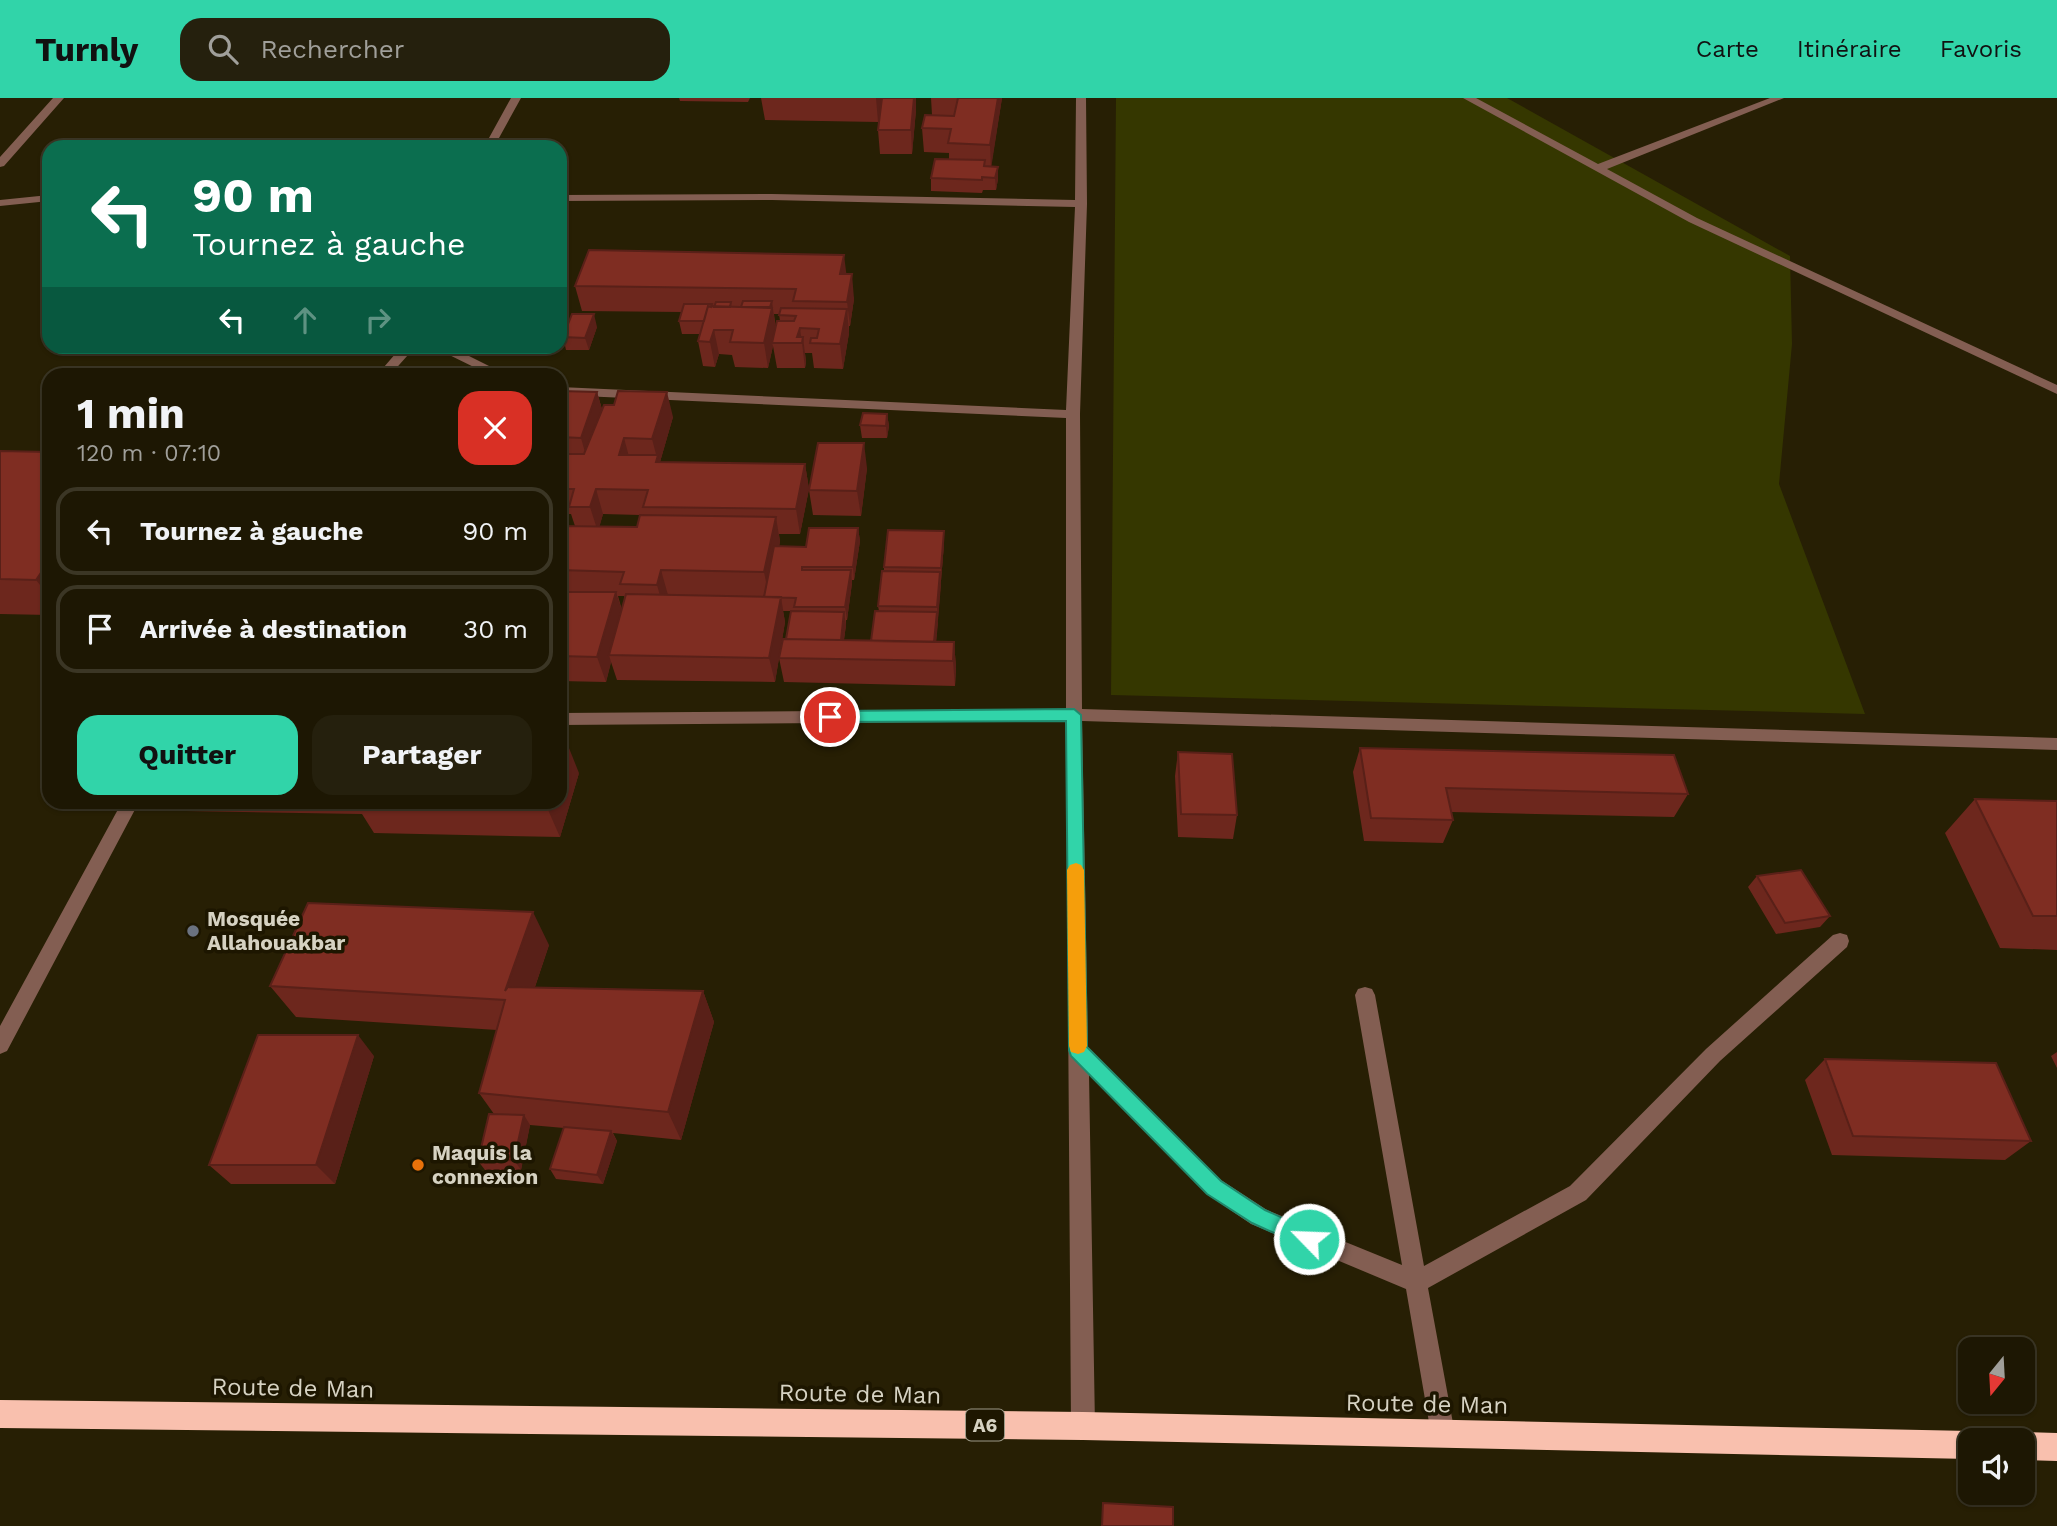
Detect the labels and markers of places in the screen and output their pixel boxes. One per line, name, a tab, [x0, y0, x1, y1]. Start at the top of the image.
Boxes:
pin	[800, 687, 860, 747]
place label: Mosquée Allahouakbar	[207, 906, 345, 955]
marker: Mosquée Allahouakbar	[185, 923, 201, 939]
place label: Maquis la connexion	[432, 1140, 538, 1189]
marker: Maquis la connexion	[410, 1157, 426, 1173]

